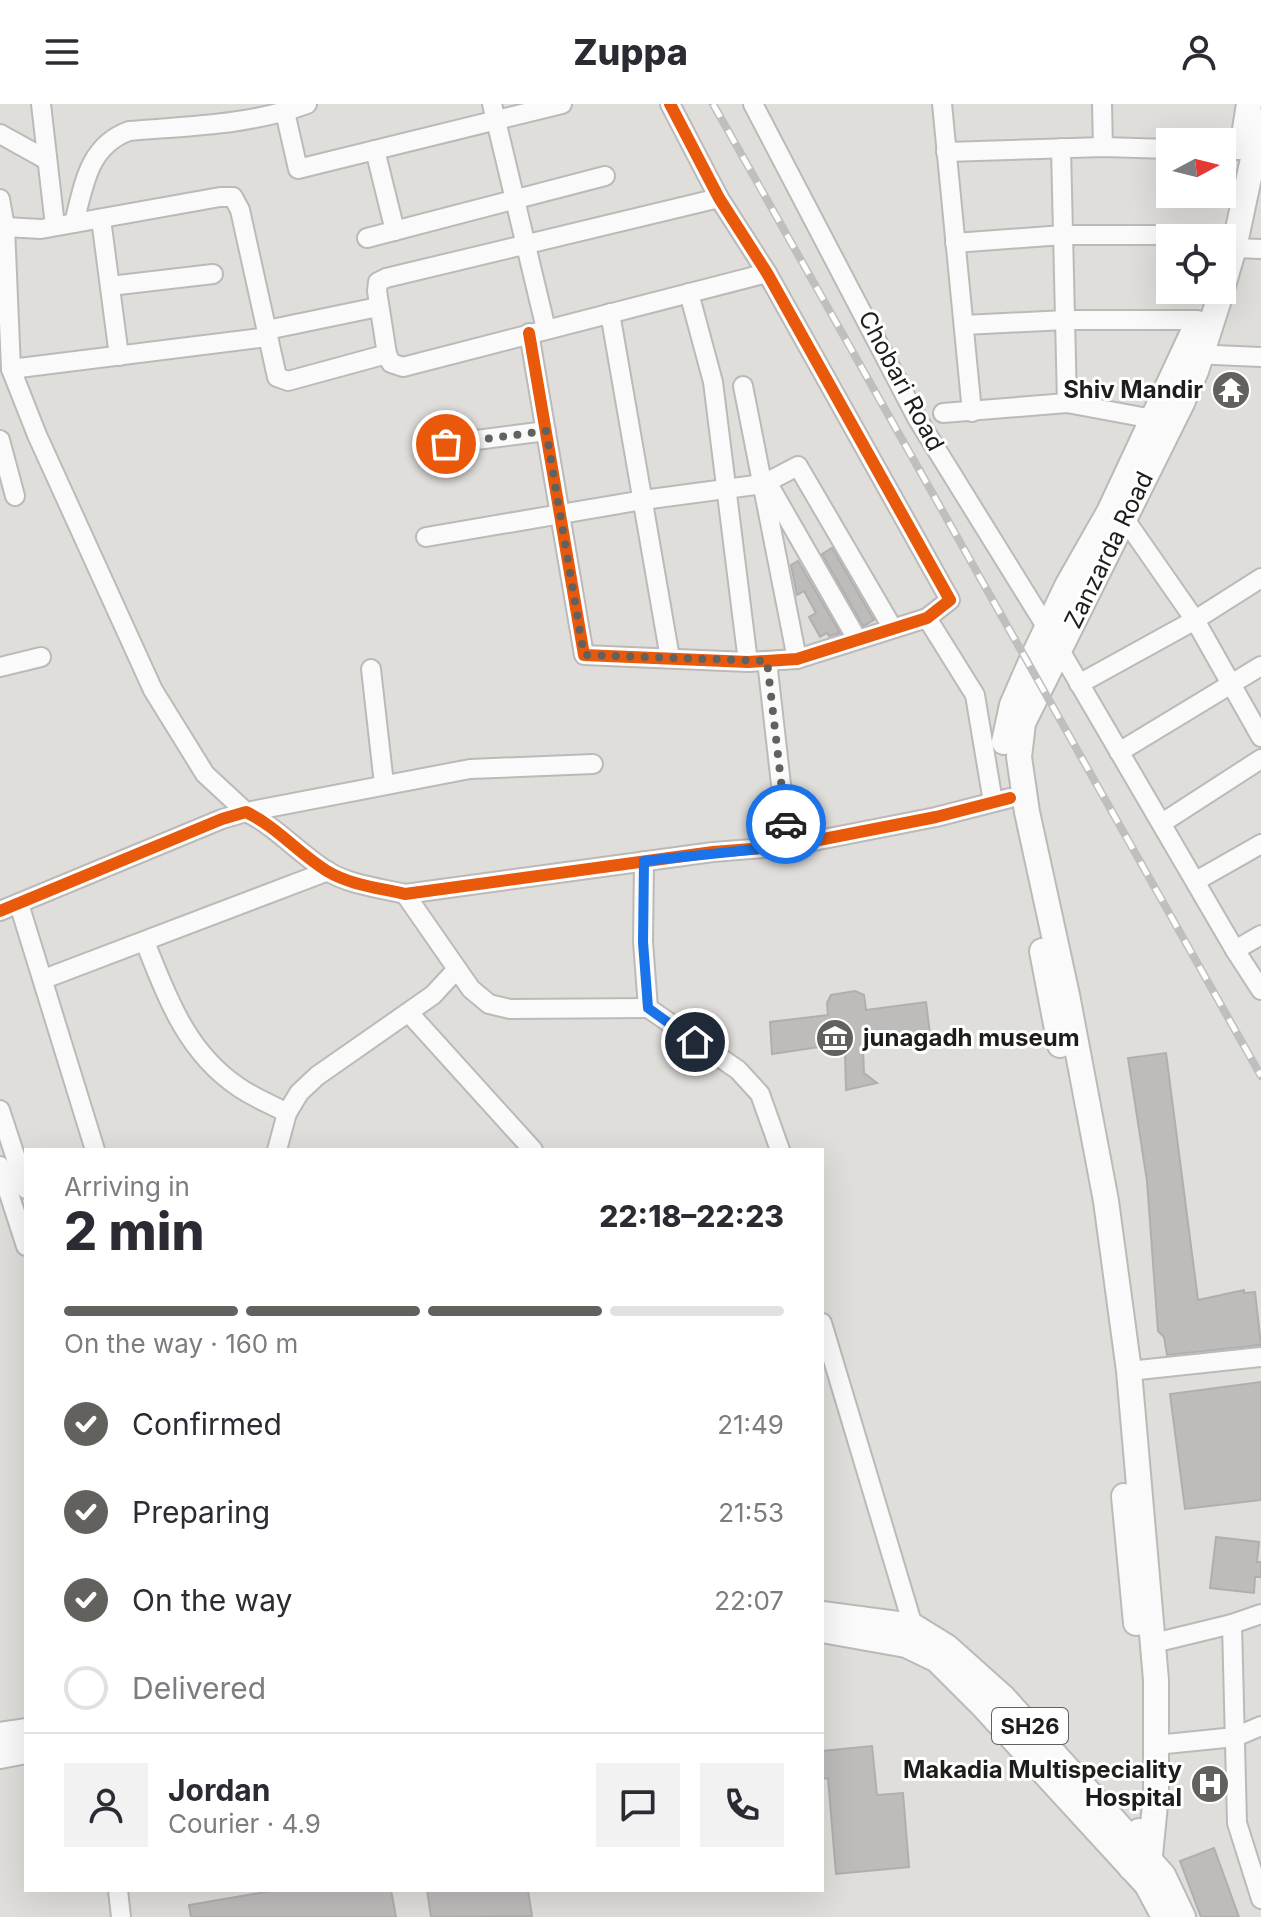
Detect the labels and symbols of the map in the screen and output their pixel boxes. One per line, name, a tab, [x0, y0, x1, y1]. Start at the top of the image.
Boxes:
north arrow	[1156, 128, 1236, 208]
street label: Chobari Road	[852, 306, 950, 456]
temple icon: Shiv Mandir	[1210, 369, 1252, 411]
place label: Shiv Mandir	[1063, 375, 1203, 404]
pin	[412, 410, 480, 478]
street label: Zanzarda Road	[1058, 467, 1159, 633]
courier	[746, 784, 826, 864]
pin	[661, 1008, 729, 1076]
museum icon: junagadh museum	[814, 1017, 856, 1059]
place label: junagadh museum	[862, 1023, 1080, 1052]
road number: SH26	[992, 1708, 1068, 1744]
place label: Makadia Multispeciality Hospital	[903, 1755, 1183, 1812]
hospital icon: Makadia Multispeciality Hospital	[1189, 1763, 1231, 1805]

